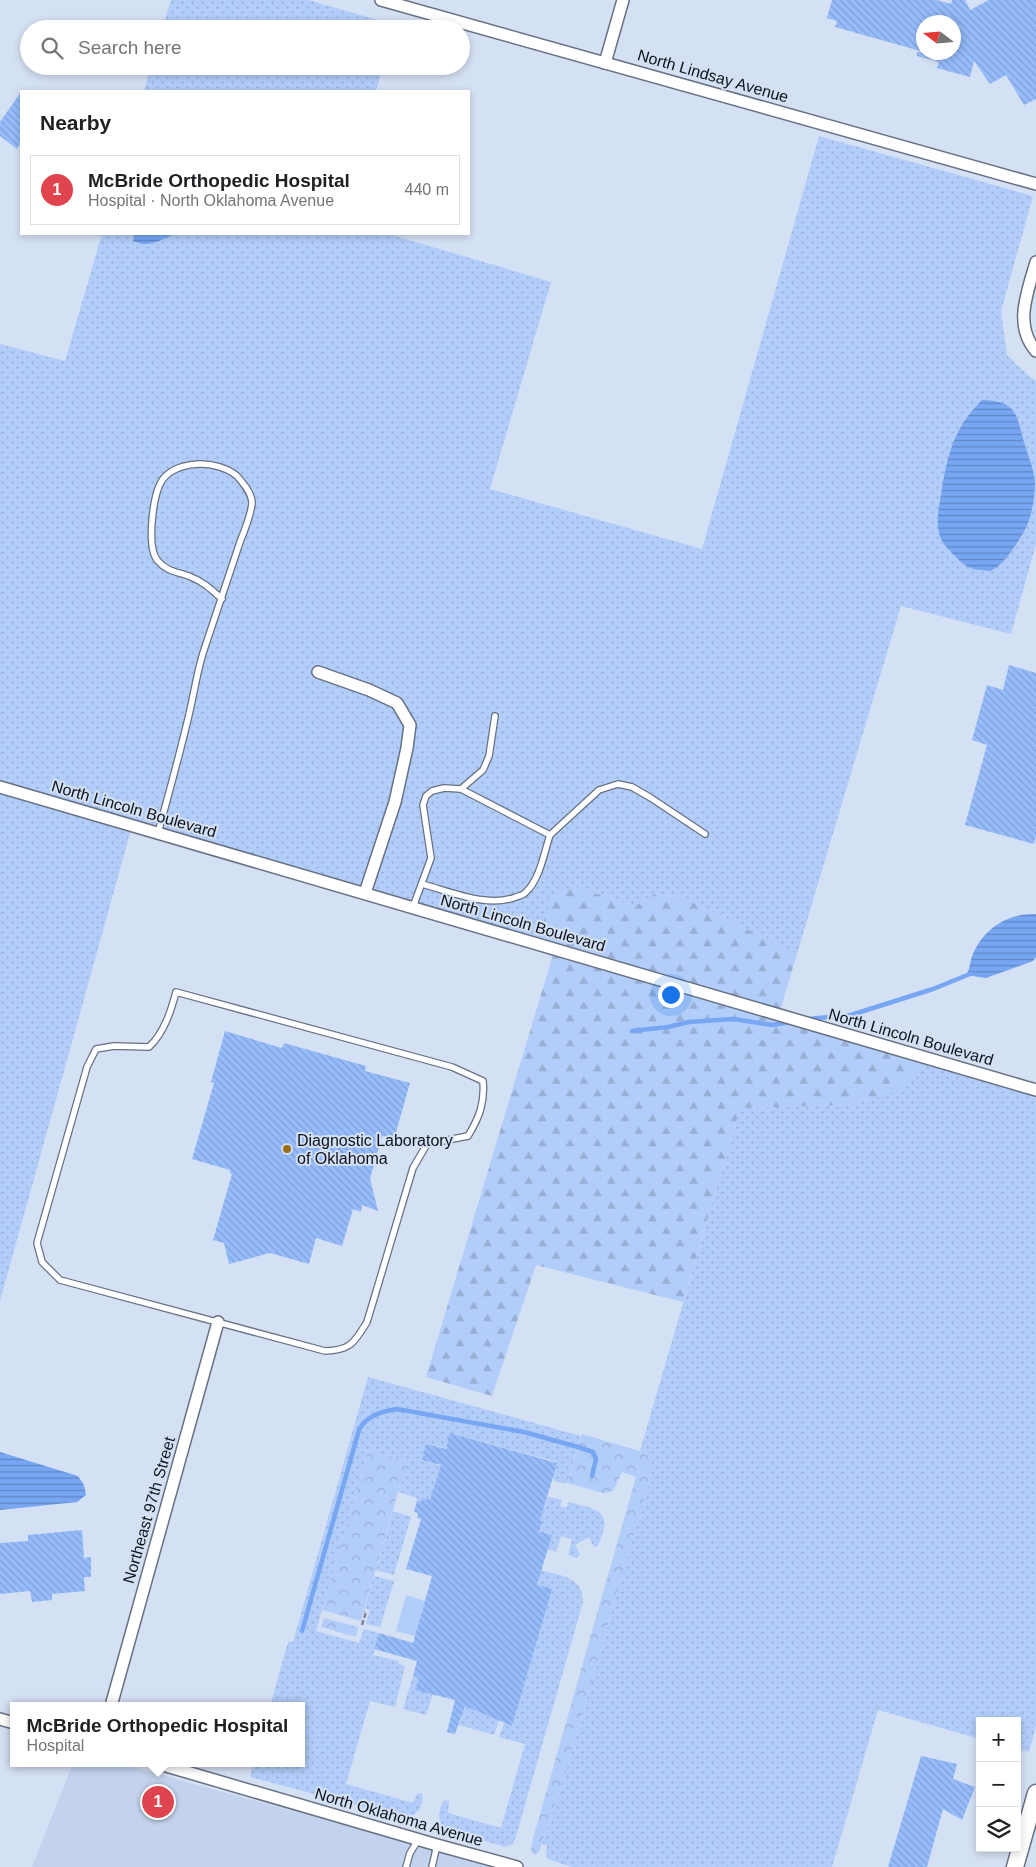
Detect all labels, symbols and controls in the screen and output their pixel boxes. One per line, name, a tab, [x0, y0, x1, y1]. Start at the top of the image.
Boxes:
north arrow	[916, 15, 961, 60]
search box	[20, 20, 470, 75]
icon: search	[38, 34, 66, 62]
text: Search here	[78, 37, 182, 58]
street label: North Lindsay Avenue	[636, 46, 791, 106]
text: Nearby	[40, 111, 111, 134]
text: McBride Orthopedic Hospital	[88, 170, 350, 191]
text: 1	[53, 181, 61, 198]
text: 440 m	[405, 181, 449, 198]
text: Hospital · North Oklahoma Avenue	[88, 192, 334, 209]
street label: North Lincoln Boulevard	[50, 777, 218, 841]
street label: North Lincoln Boulevard	[439, 891, 607, 955]
your location	[658, 982, 684, 1008]
street label: North Lincoln Boulevard	[827, 1005, 995, 1069]
place label: Diagnostic Laboratory of Oklahoma	[297, 1132, 453, 1167]
marker: Diagnostic Laboratory of Oklahoma	[281, 1143, 293, 1155]
street label: Northeast 97th Street	[120, 1434, 178, 1585]
popup	[10, 1702, 305, 1767]
text: McBride Orthopedic Hospital	[27, 1715, 288, 1736]
map controls	[976, 1717, 1021, 1852]
button: +	[976, 1717, 1021, 1762]
text: Hospital	[27, 1737, 84, 1754]
button: −	[976, 1762, 1021, 1807]
pin: 1	[142, 1783, 174, 1821]
street label: North Oklahoma Avenue	[313, 1785, 485, 1849]
button: layers	[976, 1807, 1021, 1852]

